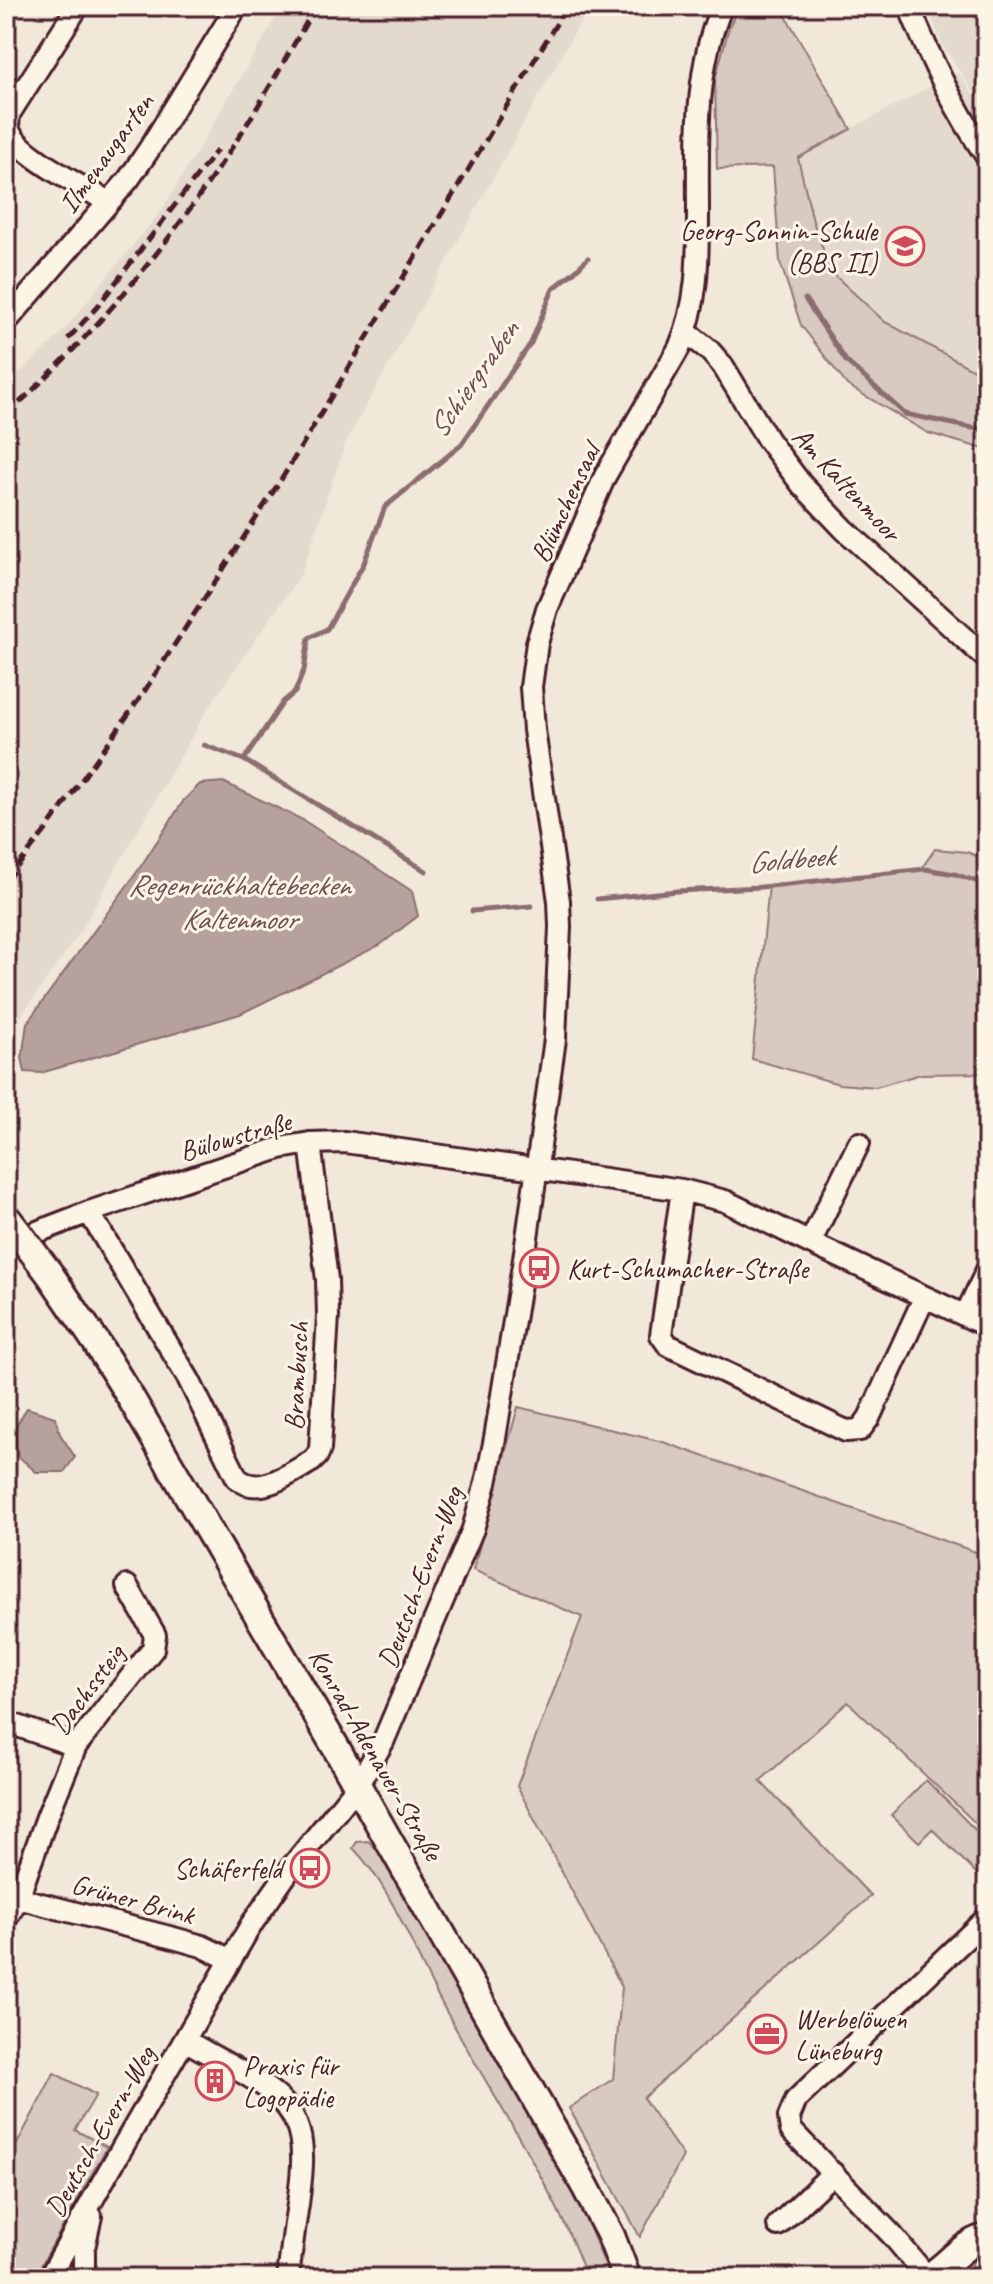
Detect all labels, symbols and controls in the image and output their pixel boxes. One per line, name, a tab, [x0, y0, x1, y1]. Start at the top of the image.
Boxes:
street label: Ilmenaugarten	[51, 85, 162, 220]
place label: Georg-Sonnin-Schule (BBS II)	[680, 213, 879, 280]
school or university icon: Georg-Sonnin-Schule (BBS II)	[884, 225, 926, 267]
water label: Schiergraben	[419, 311, 529, 445]
street label: Am Kaltenmoor	[785, 419, 910, 550]
street label: Blümchensaal	[522, 433, 610, 568]
water label: Goldbeek	[747, 836, 840, 882]
water label: Regenrückhaltebecken Kaltenmoor	[128, 866, 353, 938]
street label: Bülowstraße	[175, 1103, 297, 1169]
bus stop icon: Kurt-Schumacher-Straße	[518, 1247, 560, 1289]
place label: Kurt-Schumacher-Straße	[567, 1251, 810, 1286]
street label: Brambusch	[276, 1321, 316, 1431]
street label: Deutsch-Evern-Weg	[369, 1480, 471, 1673]
street label: Dachssteig	[42, 1635, 133, 1741]
street label: Konrad-Adenauer-Straße	[301, 1642, 452, 1868]
bus stop icon: Schäferfeld	[289, 1847, 331, 1889]
place label: Schäferfeld	[174, 1851, 286, 1886]
street label: Grüner Brink	[68, 1866, 200, 1933]
place label: Werbelöwen Lüneburg	[795, 2001, 907, 2068]
office icon: Werbelöwen Lüneburg	[746, 2013, 788, 2055]
street label: Deutsch-Evern-Weg	[37, 2038, 164, 2223]
place label: Praxis für Logopädie	[243, 2048, 341, 2115]
building icon: Praxis für Logopädie	[194, 2060, 236, 2102]

